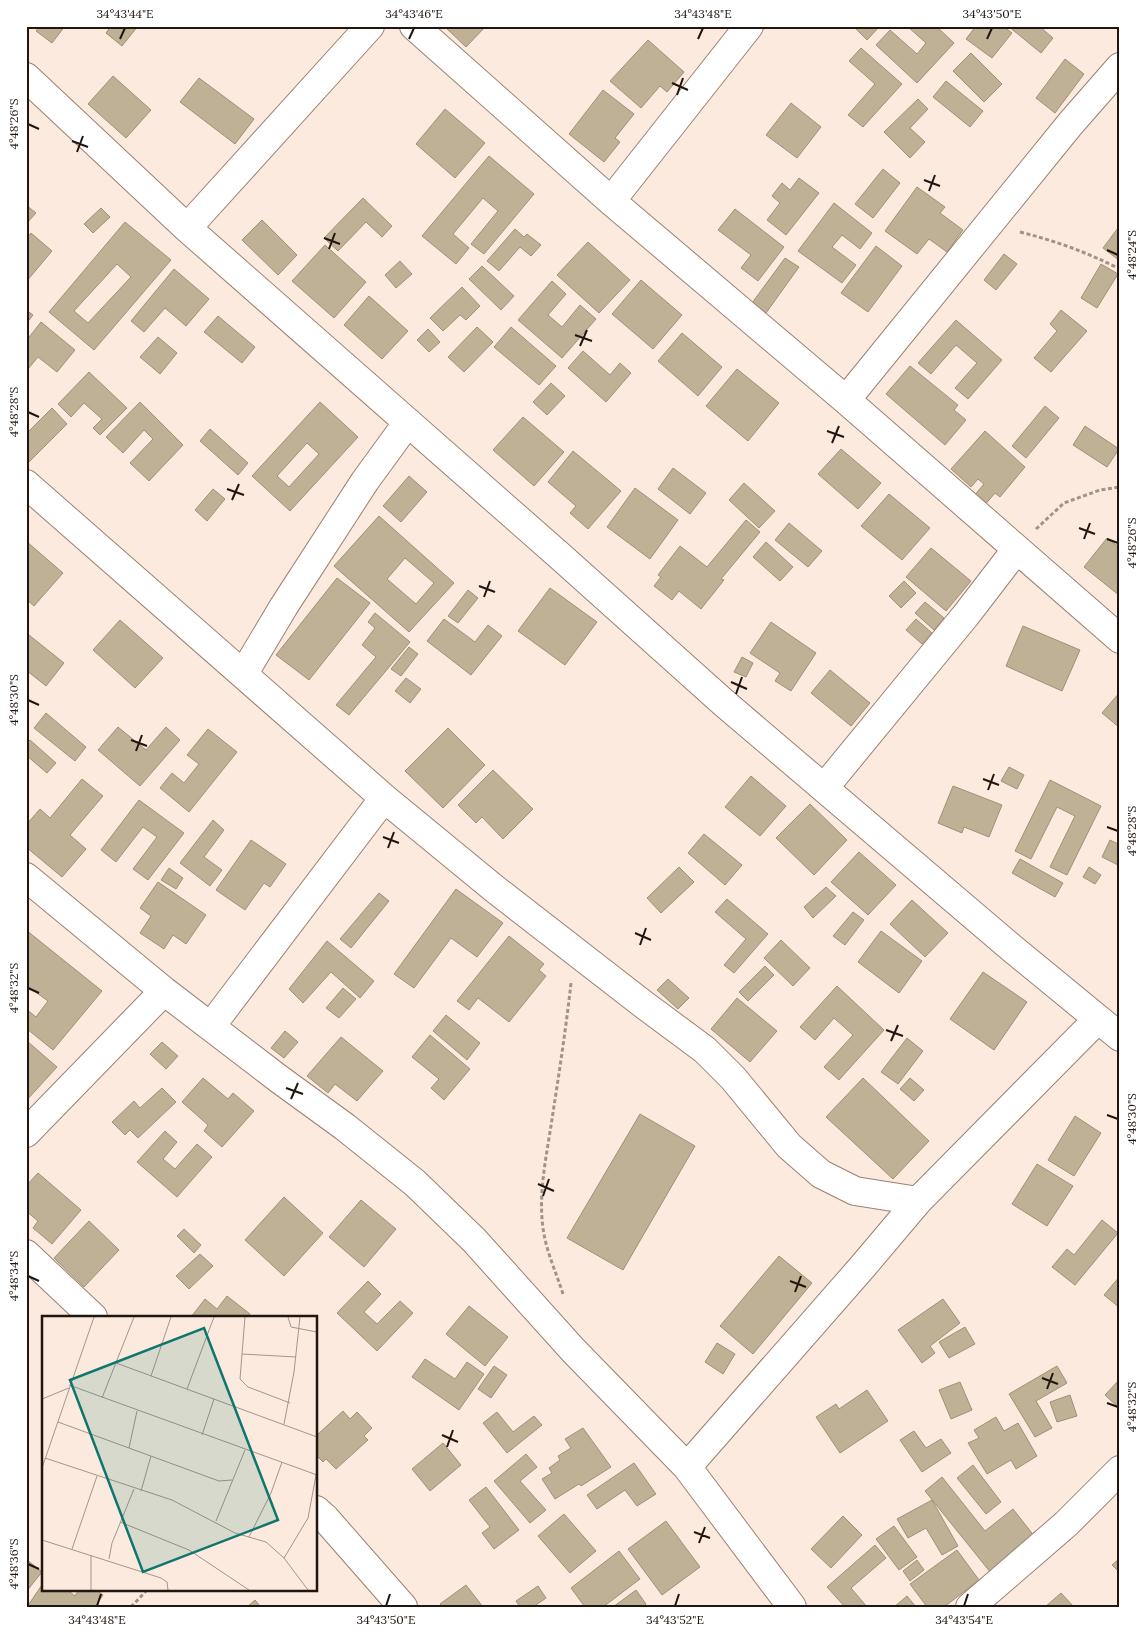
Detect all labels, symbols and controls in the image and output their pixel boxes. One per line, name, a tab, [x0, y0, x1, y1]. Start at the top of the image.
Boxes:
text: 34°43'44"E	[96, 6, 154, 21]
text: 34°43'46"E	[385, 6, 443, 21]
text: 34°43'48"E	[674, 6, 732, 21]
text: 34°43'50"E	[963, 6, 1021, 21]
text: 4°48'26"S	[6, 98, 21, 149]
text: 4°48'24"S	[1124, 230, 1139, 280]
text: 4°48'28"S	[6, 386, 21, 437]
text: 4°48'26"S	[1124, 517, 1139, 568]
text: 4°48'30"S	[6, 674, 21, 726]
text: 4°48'28"S	[1124, 805, 1139, 856]
text: 4°48'32"S	[6, 962, 21, 1013]
text: 4°48'30"S	[1124, 1093, 1139, 1145]
text: 4°48'34"S	[6, 1251, 21, 1301]
inset map	[42, 1316, 318, 1590]
text: 4°48'32"S	[1124, 1381, 1139, 1432]
text: 4°48'36"S	[6, 1538, 21, 1590]
text: 34°43'48"E	[68, 1612, 126, 1627]
text: 34°43'50"E	[357, 1612, 415, 1627]
text: 34°43'52"E	[646, 1612, 704, 1627]
text: 34°43'54"E	[935, 1612, 993, 1627]

